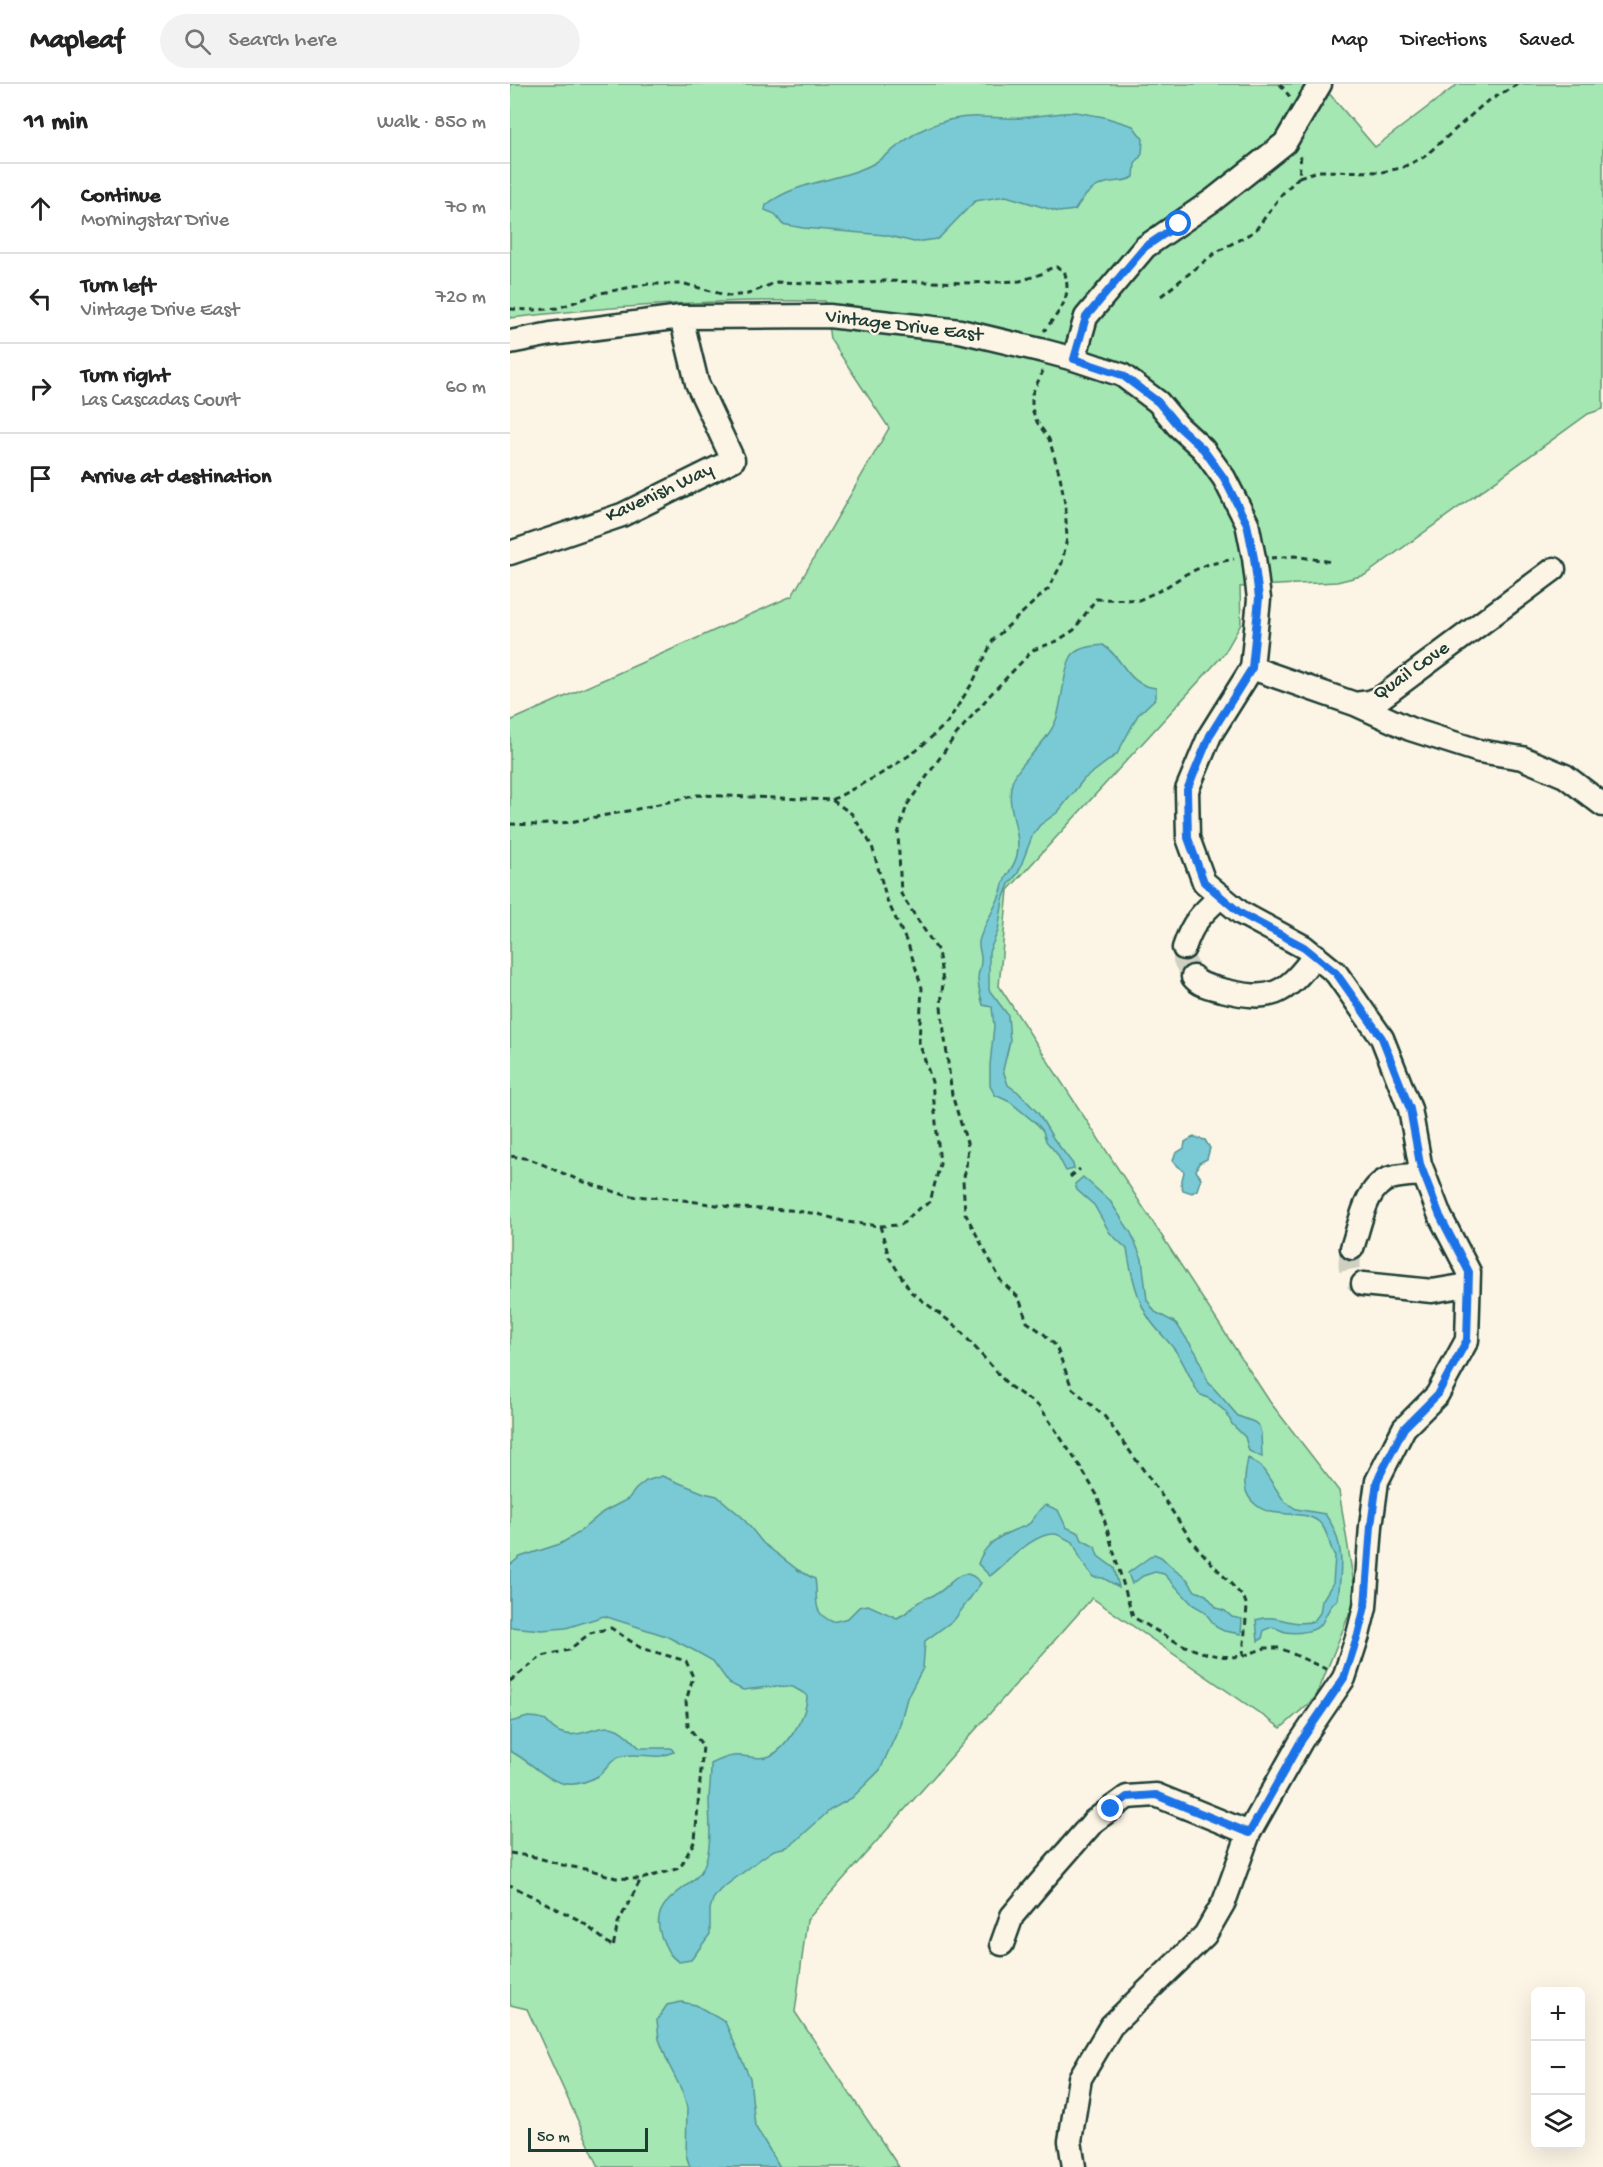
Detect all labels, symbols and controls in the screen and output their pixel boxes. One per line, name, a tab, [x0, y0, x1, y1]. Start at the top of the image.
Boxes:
search box	[160, 14, 580, 68]
text: Mapleaf	[30, 25, 124, 58]
icon: search	[181, 25, 214, 58]
text: Search here	[229, 28, 337, 54]
text: Map	[1331, 29, 1368, 54]
text: Directions	[1401, 29, 1486, 54]
text: Saved	[1519, 29, 1573, 54]
text: 11 min	[24, 108, 88, 139]
text: Walk · 850 m	[377, 112, 486, 135]
text: Continue	[81, 184, 161, 210]
icon: ahead	[24, 192, 57, 225]
text: 70 m	[445, 197, 486, 220]
text: Morningstar Drive	[81, 210, 229, 233]
route start	[1165, 210, 1191, 236]
text: Turn left	[81, 274, 155, 300]
icon: left	[24, 282, 57, 315]
text: 720 m	[436, 287, 486, 310]
text: Vintage Drive East	[81, 300, 239, 323]
street label: Vintage Drive East	[823, 306, 986, 348]
text: Turn right	[81, 364, 169, 390]
icon: right	[24, 372, 57, 405]
text: 60 m	[446, 377, 486, 400]
text: Las Cascadas Court	[81, 390, 240, 413]
street label: Kavenish Way	[603, 459, 718, 529]
icon: arrive	[24, 462, 57, 495]
text: Arrive at destination	[81, 465, 271, 491]
street label: Quail Cove	[1369, 637, 1455, 707]
route end	[1097, 1795, 1123, 1821]
map controls	[1531, 1987, 1585, 2149]
button: +	[1531, 1987, 1585, 2041]
button: −	[1531, 2041, 1585, 2095]
button: layers	[1531, 2095, 1585, 2149]
scale bar	[528, 2125, 648, 2152]
text: 50 m	[537, 2129, 570, 2148]

